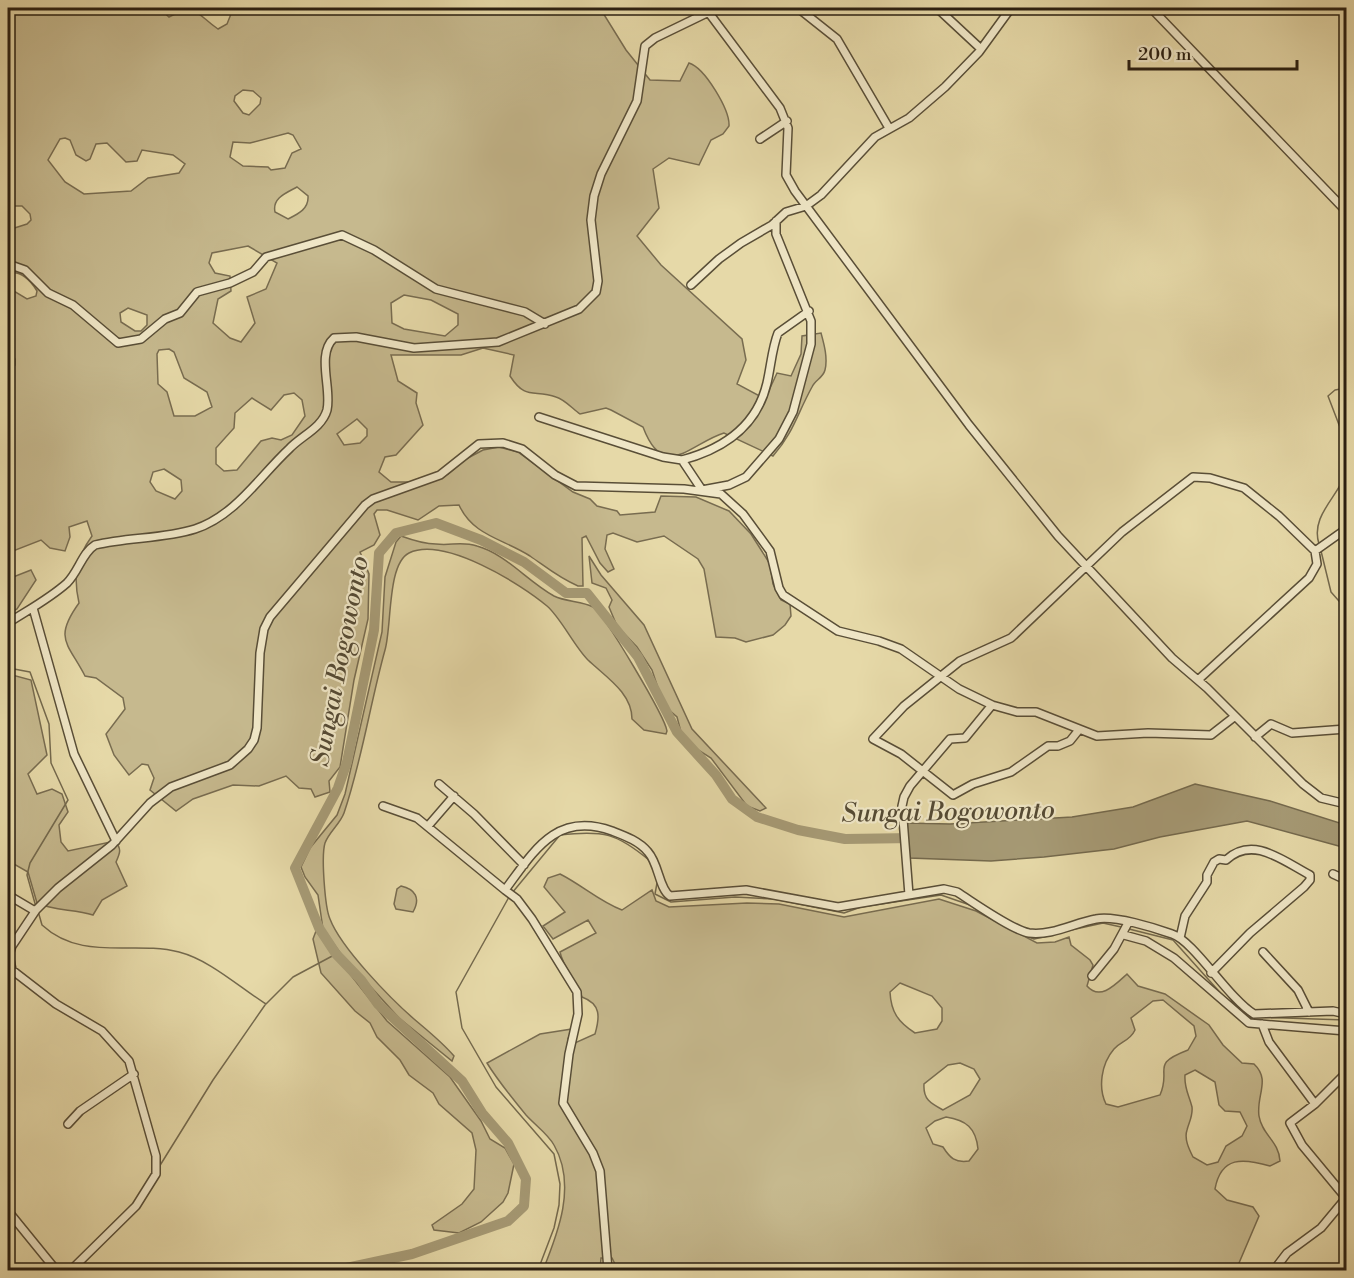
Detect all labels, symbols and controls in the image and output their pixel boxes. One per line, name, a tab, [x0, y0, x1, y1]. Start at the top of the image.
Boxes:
scale bar	[1129, 33, 1297, 71]
text: 200 m	[1138, 43, 1192, 66]
water label: Sungai Bogowonto	[304, 553, 376, 769]
water label: Sungai Bogowonto	[841, 794, 1055, 830]

